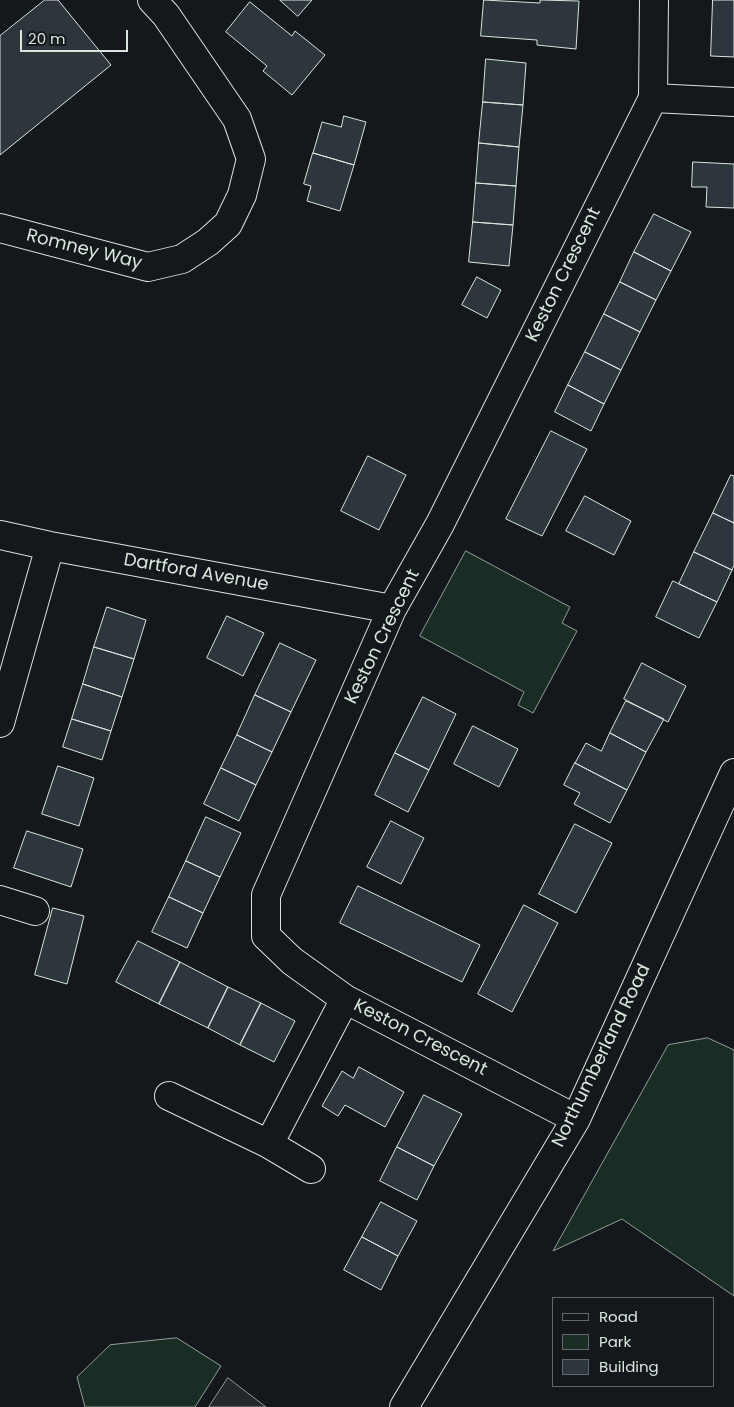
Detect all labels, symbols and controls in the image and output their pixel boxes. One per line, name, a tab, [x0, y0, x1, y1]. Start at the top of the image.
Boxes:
scale bar	[22, 20, 130, 52]
text: 20 m	[28, 28, 66, 49]
street label: Keston Crescent	[522, 204, 606, 346]
street label: Romney Way	[24, 225, 144, 275]
street label: Dartford Avenue	[122, 550, 270, 596]
street label: Keston Crescent	[341, 566, 425, 708]
street label: Northumberland Road	[548, 961, 656, 1151]
street label: Keston Crescent	[350, 995, 490, 1081]
legend	[552, 1297, 714, 1387]
text: Road	[599, 1306, 638, 1327]
text: Park	[599, 1331, 631, 1352]
text: Building	[599, 1356, 659, 1377]

